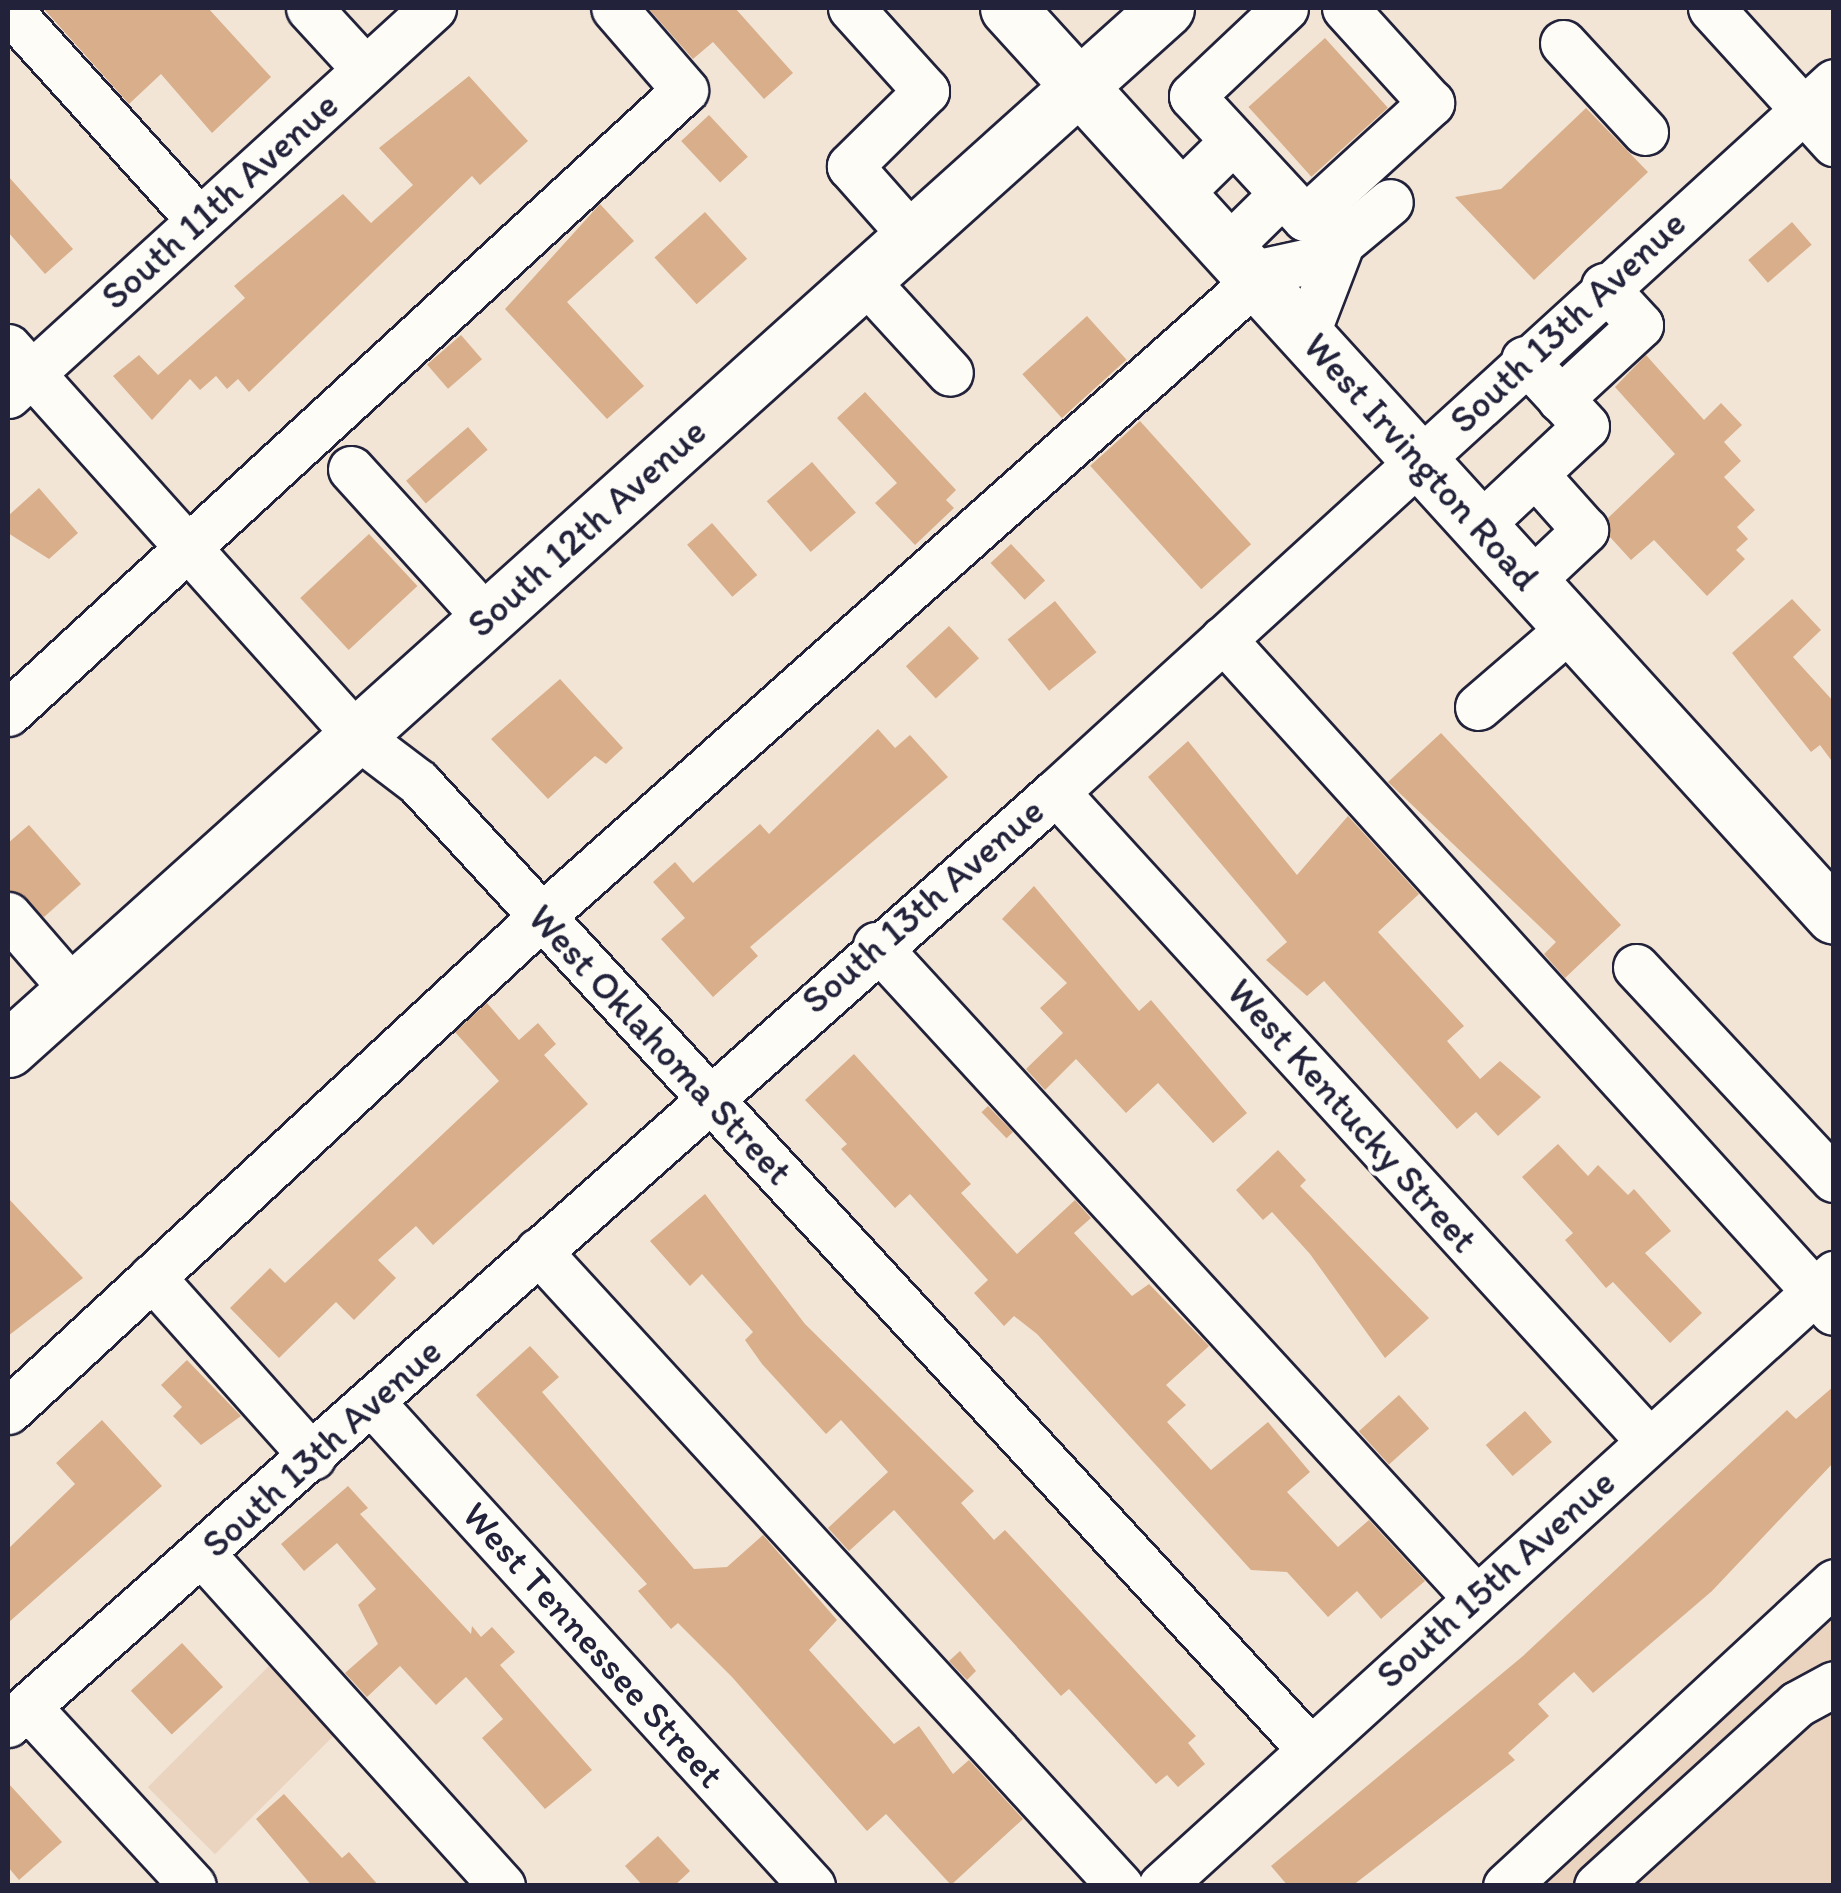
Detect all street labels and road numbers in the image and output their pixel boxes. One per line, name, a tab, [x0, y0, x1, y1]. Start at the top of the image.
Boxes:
street label: South 11th Avenue	[93, 84, 347, 318]
street label: South 13th Avenue	[1442, 202, 1694, 442]
street label: West Irvington Road	[1293, 323, 1549, 601]
street label: South 12th Avenue	[459, 410, 715, 646]
street label: South 13th Avenue	[794, 789, 1052, 1023]
street label: West Oklahoma Street	[518, 895, 802, 1195]
street label: West Kentucky Street	[1217, 970, 1487, 1262]
street label: South 13th Avenue	[194, 1330, 450, 1566]
street label: South 15th Avenue	[1368, 1461, 1624, 1697]
street label: West Tennessee Street	[454, 1495, 732, 1795]

